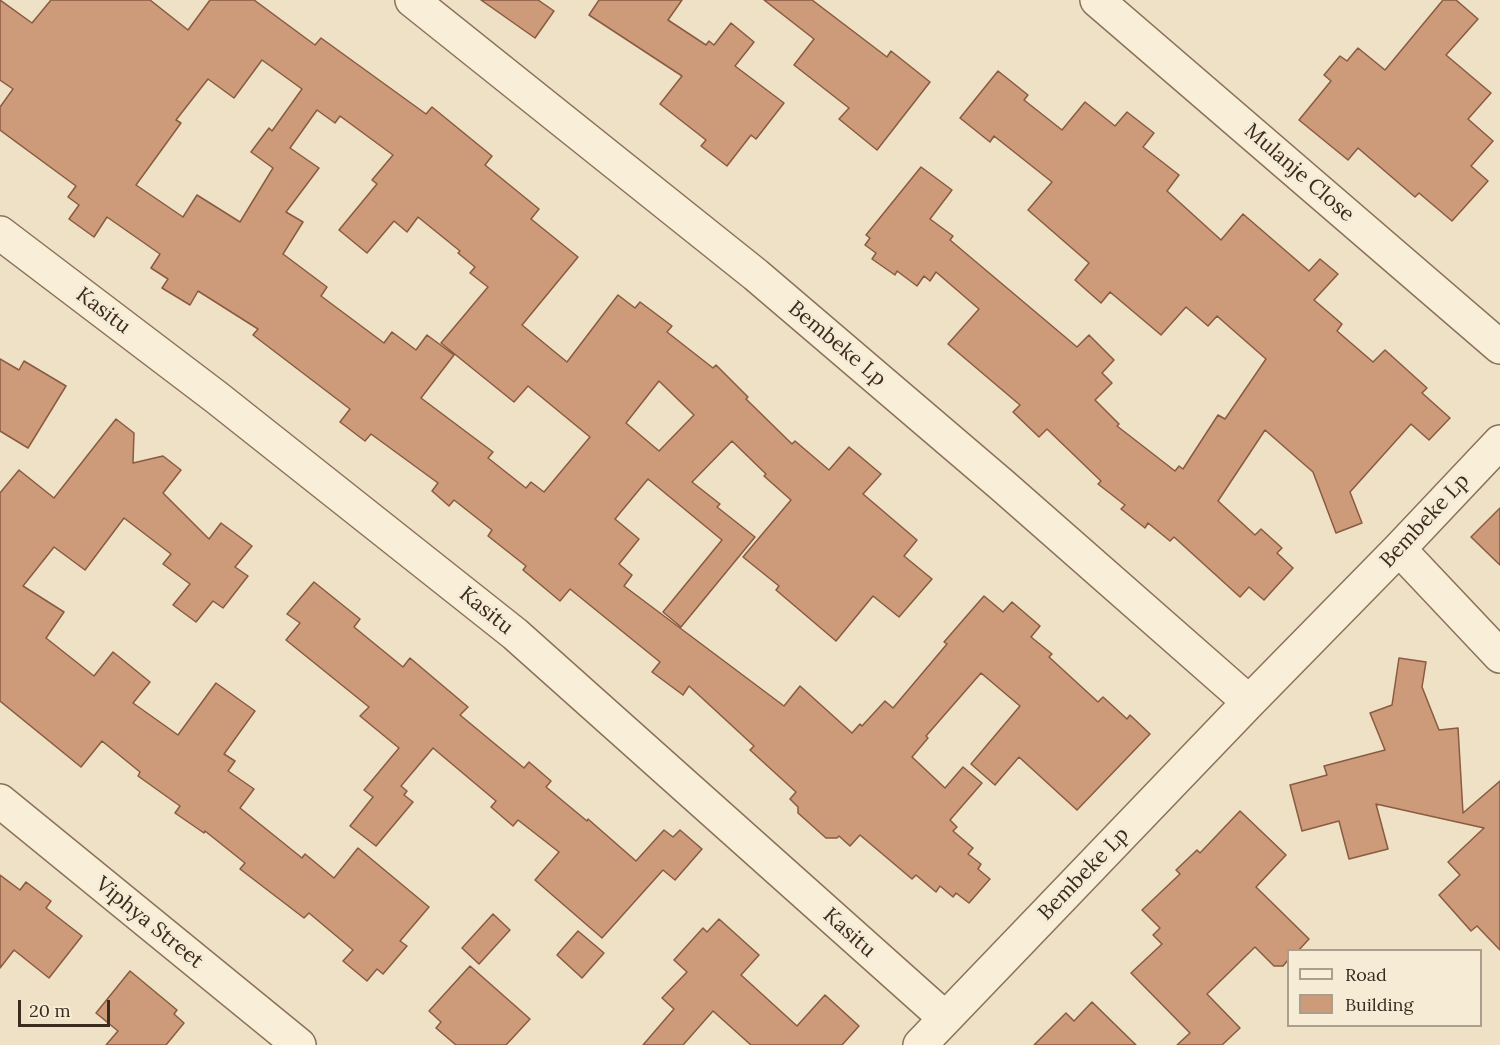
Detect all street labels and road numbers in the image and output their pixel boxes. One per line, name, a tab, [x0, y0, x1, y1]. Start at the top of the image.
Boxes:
street label: Mulanje Close	[1239, 118, 1359, 228]
street label: Kasitu	[71, 282, 135, 340]
street label: Bembeke Lp	[783, 296, 891, 392]
street label: Bembeke Lp	[1375, 469, 1475, 573]
street label: Kasitu	[454, 582, 518, 640]
street label: Bembeke Lp	[1033, 822, 1135, 926]
street label: Viphya Street	[90, 872, 208, 974]
street label: Kasitu	[818, 903, 880, 963]

